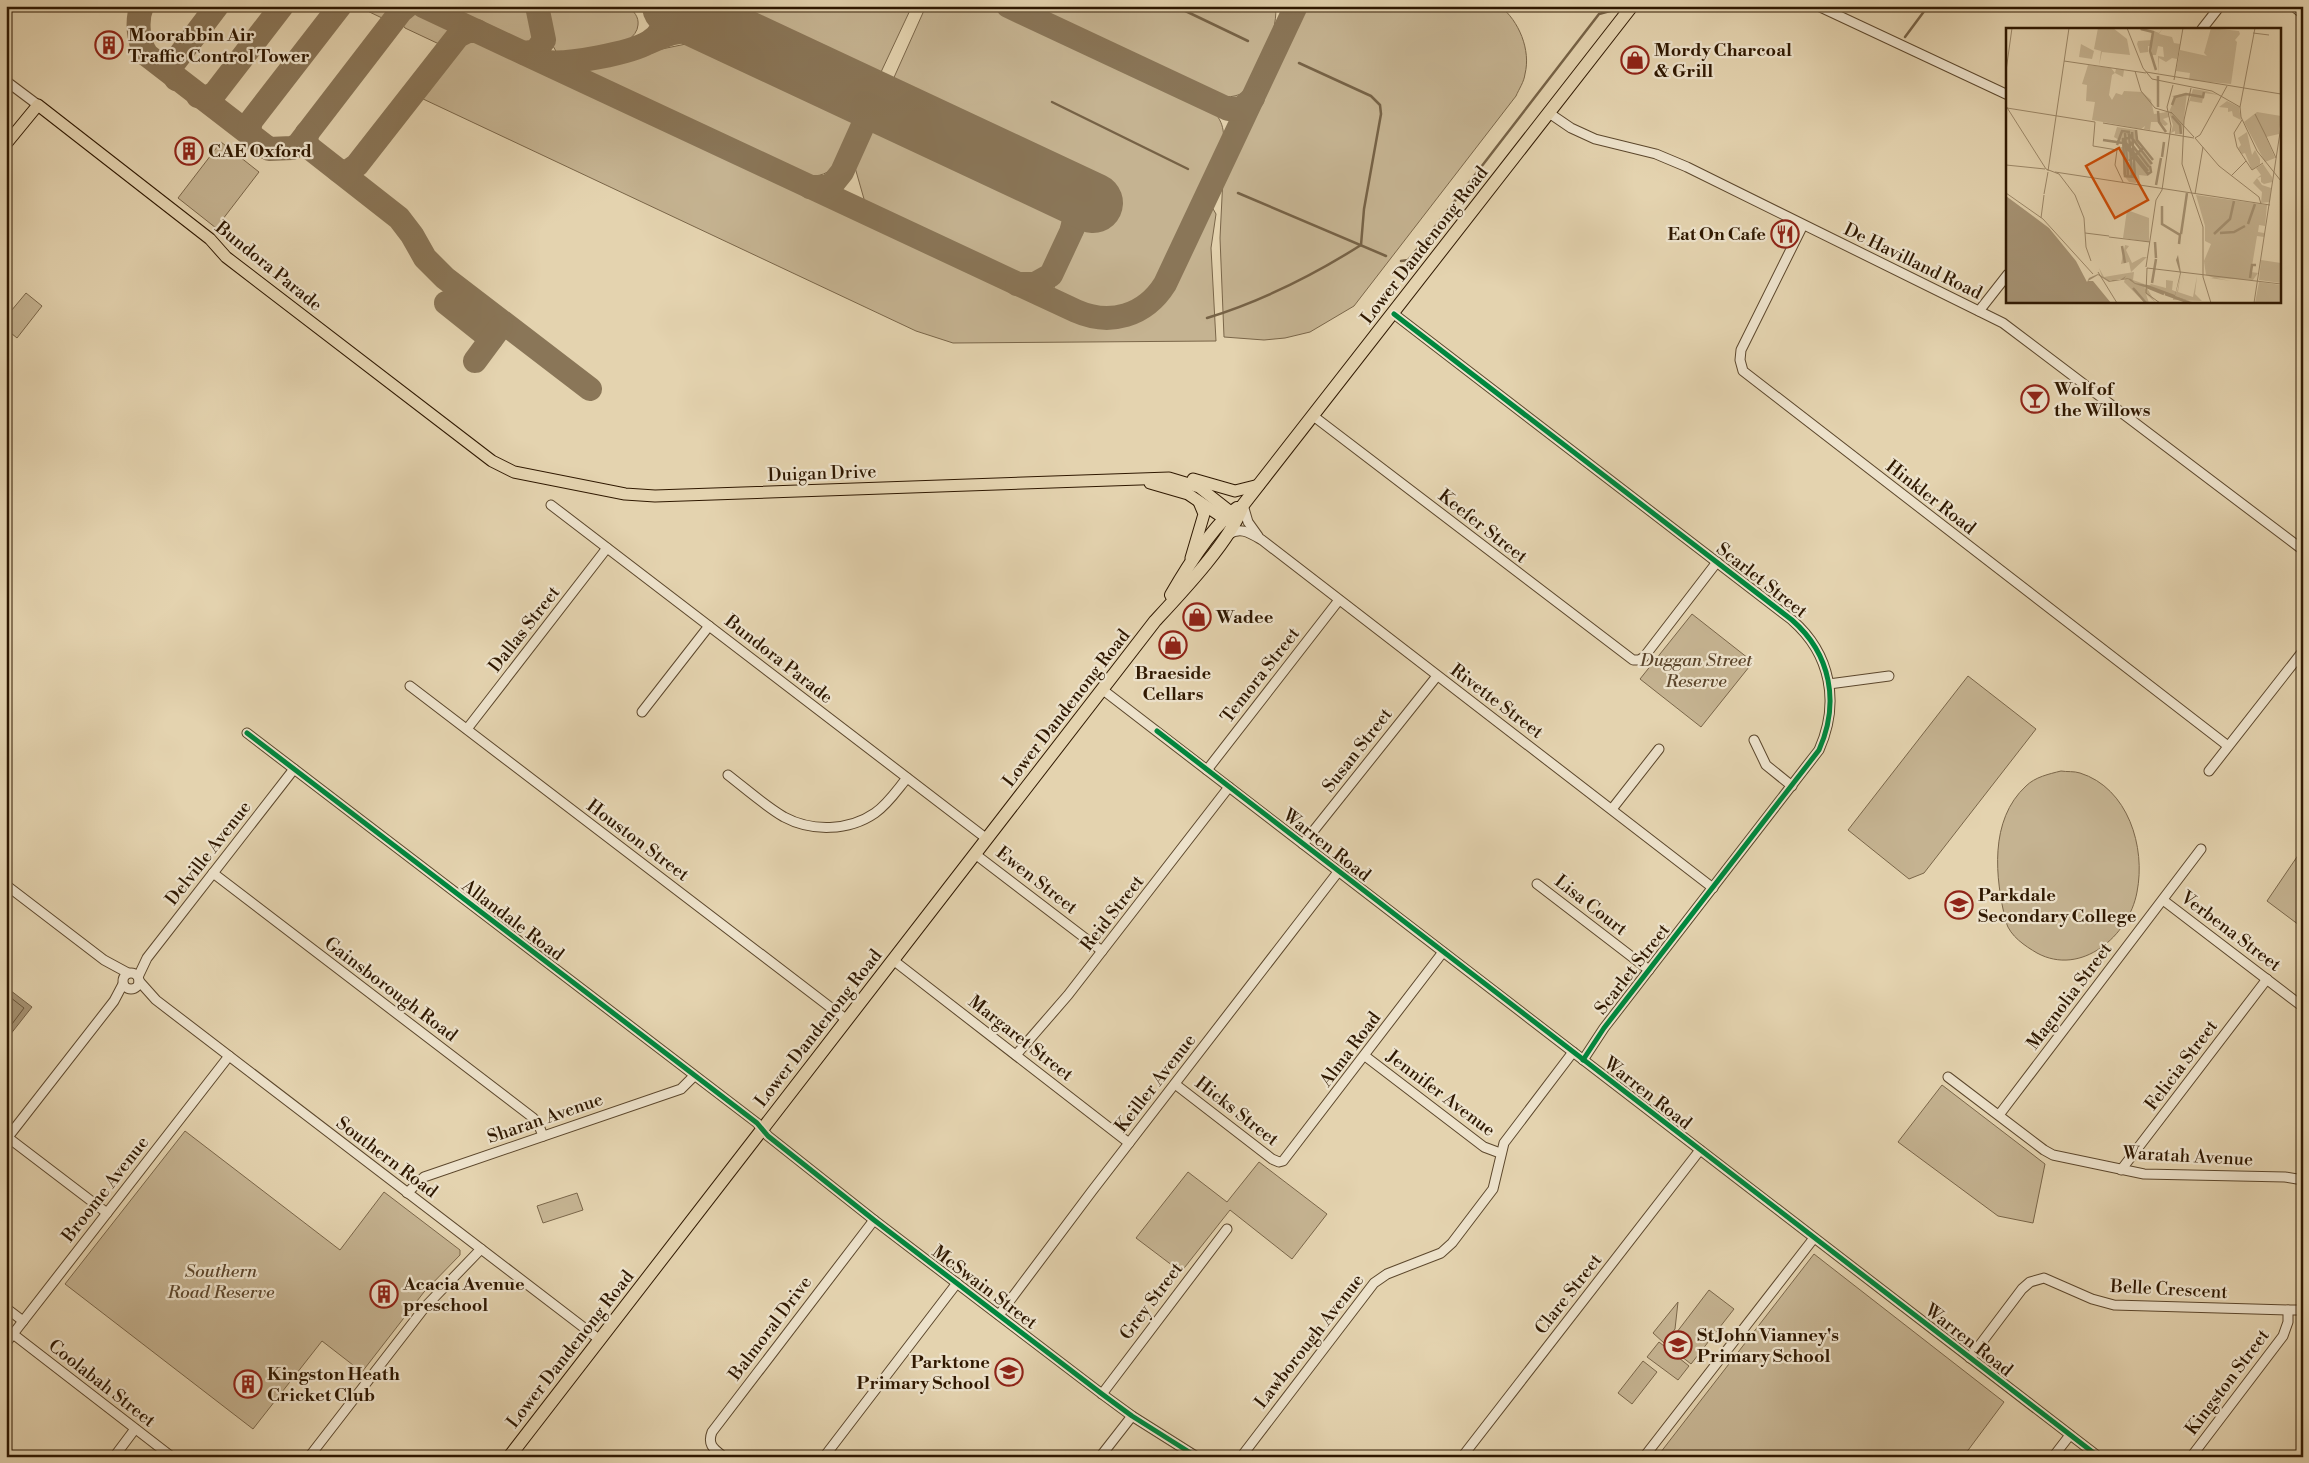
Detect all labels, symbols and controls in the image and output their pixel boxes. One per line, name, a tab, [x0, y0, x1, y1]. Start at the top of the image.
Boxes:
place label: Moorabbin Air Traffic Control Tower	[128, 24, 310, 68]
inset map	[2006, 28, 2282, 302]
building icon: Moorabbin Air Traffic Control Tower	[94, 30, 124, 60]
place label: Mordy Charcoal & Grill	[1654, 39, 1792, 83]
shop icon: Mordy Charcoal & Grill	[1620, 45, 1650, 75]
building icon: CAE Oxford	[174, 136, 204, 166]
place label: CAE Oxford	[208, 140, 312, 163]
street label: Lower Dandenong Road	[1356, 161, 1494, 329]
street label: Bundora Parade	[210, 216, 327, 317]
street label: De Havilland Road	[1840, 218, 1986, 305]
restaurant icon: Eat On Cafe	[1770, 219, 1800, 249]
place label: Eat On Cafe	[1668, 223, 1766, 246]
place label: Wolf of the Willows	[2053, 378, 2151, 422]
bar icon: Wolf of the Willows	[2020, 384, 2050, 414]
street label: Hinkler Road	[1881, 455, 1981, 540]
street label: Duigan Drive	[767, 460, 877, 487]
street label: Keefer Street	[1434, 484, 1532, 569]
street label: Scarlet Street	[1712, 538, 1812, 624]
street label: Dallas Street	[484, 581, 566, 677]
shop icon: Wadee	[1182, 602, 1212, 632]
place label: Wadee	[1215, 606, 1274, 629]
street label: Bundora Parade	[719, 609, 837, 709]
street label: Temora Street	[1216, 622, 1305, 728]
street label: Lower Dandenong Road	[998, 624, 1136, 792]
shop icon: Braeside Cellars	[1158, 630, 1188, 660]
park label: Duggan Street Reserve	[1639, 649, 1753, 693]
street label: Rivette Street	[1446, 659, 1548, 744]
place label: Braeside Cellars	[1135, 662, 1212, 706]
street label: Susan Street	[1317, 703, 1398, 797]
street label: Houston Street	[582, 794, 694, 887]
street label: Delville Avenue	[160, 796, 256, 910]
street label: Warren Road	[1277, 803, 1376, 887]
street label: Ewen Street	[991, 841, 1083, 920]
street label: Reid Street	[1076, 870, 1150, 956]
street label: Lisa Court	[1550, 870, 1632, 941]
street label: Allandale Road	[456, 874, 569, 967]
place label: Parkdale Secondary College	[1978, 884, 2137, 928]
street label: Verbena Street	[2175, 886, 2286, 977]
school or university icon: Parkdale Secondary College	[1944, 890, 1974, 920]
street label: Scarlet Street	[1590, 919, 1676, 1019]
street label: Gainsborough Road	[320, 932, 462, 1047]
street label: Magnolia Street	[2022, 938, 2118, 1054]
street label: Lower Dandenong Road	[750, 944, 888, 1112]
street label: Margaret Street	[964, 990, 1078, 1087]
street label: Alma Road	[1314, 1007, 1387, 1092]
street label: Felicia Street	[2140, 1015, 2223, 1115]
street label: Keiller Avenue	[1110, 1029, 1201, 1137]
street label: Jennifer Avenue	[1381, 1044, 1500, 1142]
street label: Warren Road	[1598, 1051, 1697, 1135]
street label: Hicks Street	[1190, 1072, 1284, 1152]
street label: Sharan Avenue	[484, 1088, 606, 1149]
street label: Southern Road	[331, 1112, 443, 1204]
street label: Broome Avenue	[56, 1132, 154, 1248]
street label: Waratah Avenue	[2121, 1142, 2254, 1171]
street label: McSwain Street	[927, 1240, 1042, 1335]
street label: Clare Street	[1530, 1249, 1607, 1339]
street label: Grey Street	[1115, 1257, 1188, 1345]
park label: Southern Road Reserve	[167, 1260, 275, 1304]
street label: Lower Dandenong Road	[502, 1265, 640, 1433]
street label: Lawborough Avenue	[1250, 1269, 1369, 1413]
street label: Balmoral Drive	[723, 1272, 817, 1386]
place label: Acacia Avenue preschool	[402, 1273, 525, 1317]
street label: Belle Crescent	[2109, 1275, 2229, 1304]
building icon: Acacia Avenue preschool	[369, 1279, 399, 1309]
street label: Warren Road	[1919, 1298, 2018, 1382]
place label: St John Vianney's Primary School	[1697, 1324, 1839, 1368]
street label: Kingston Street	[2180, 1324, 2275, 1440]
school or university icon: St John Vianney's Primary School	[1663, 1330, 1693, 1360]
street label: Coolabah Street	[43, 1334, 160, 1433]
place label: Parktone Primary School	[857, 1351, 990, 1395]
school or university icon: Parktone Primary School	[994, 1357, 1024, 1387]
place label: Kingston Heath Cricket Club	[267, 1363, 400, 1407]
building icon: Kingston Heath Cricket Club	[233, 1369, 263, 1399]

